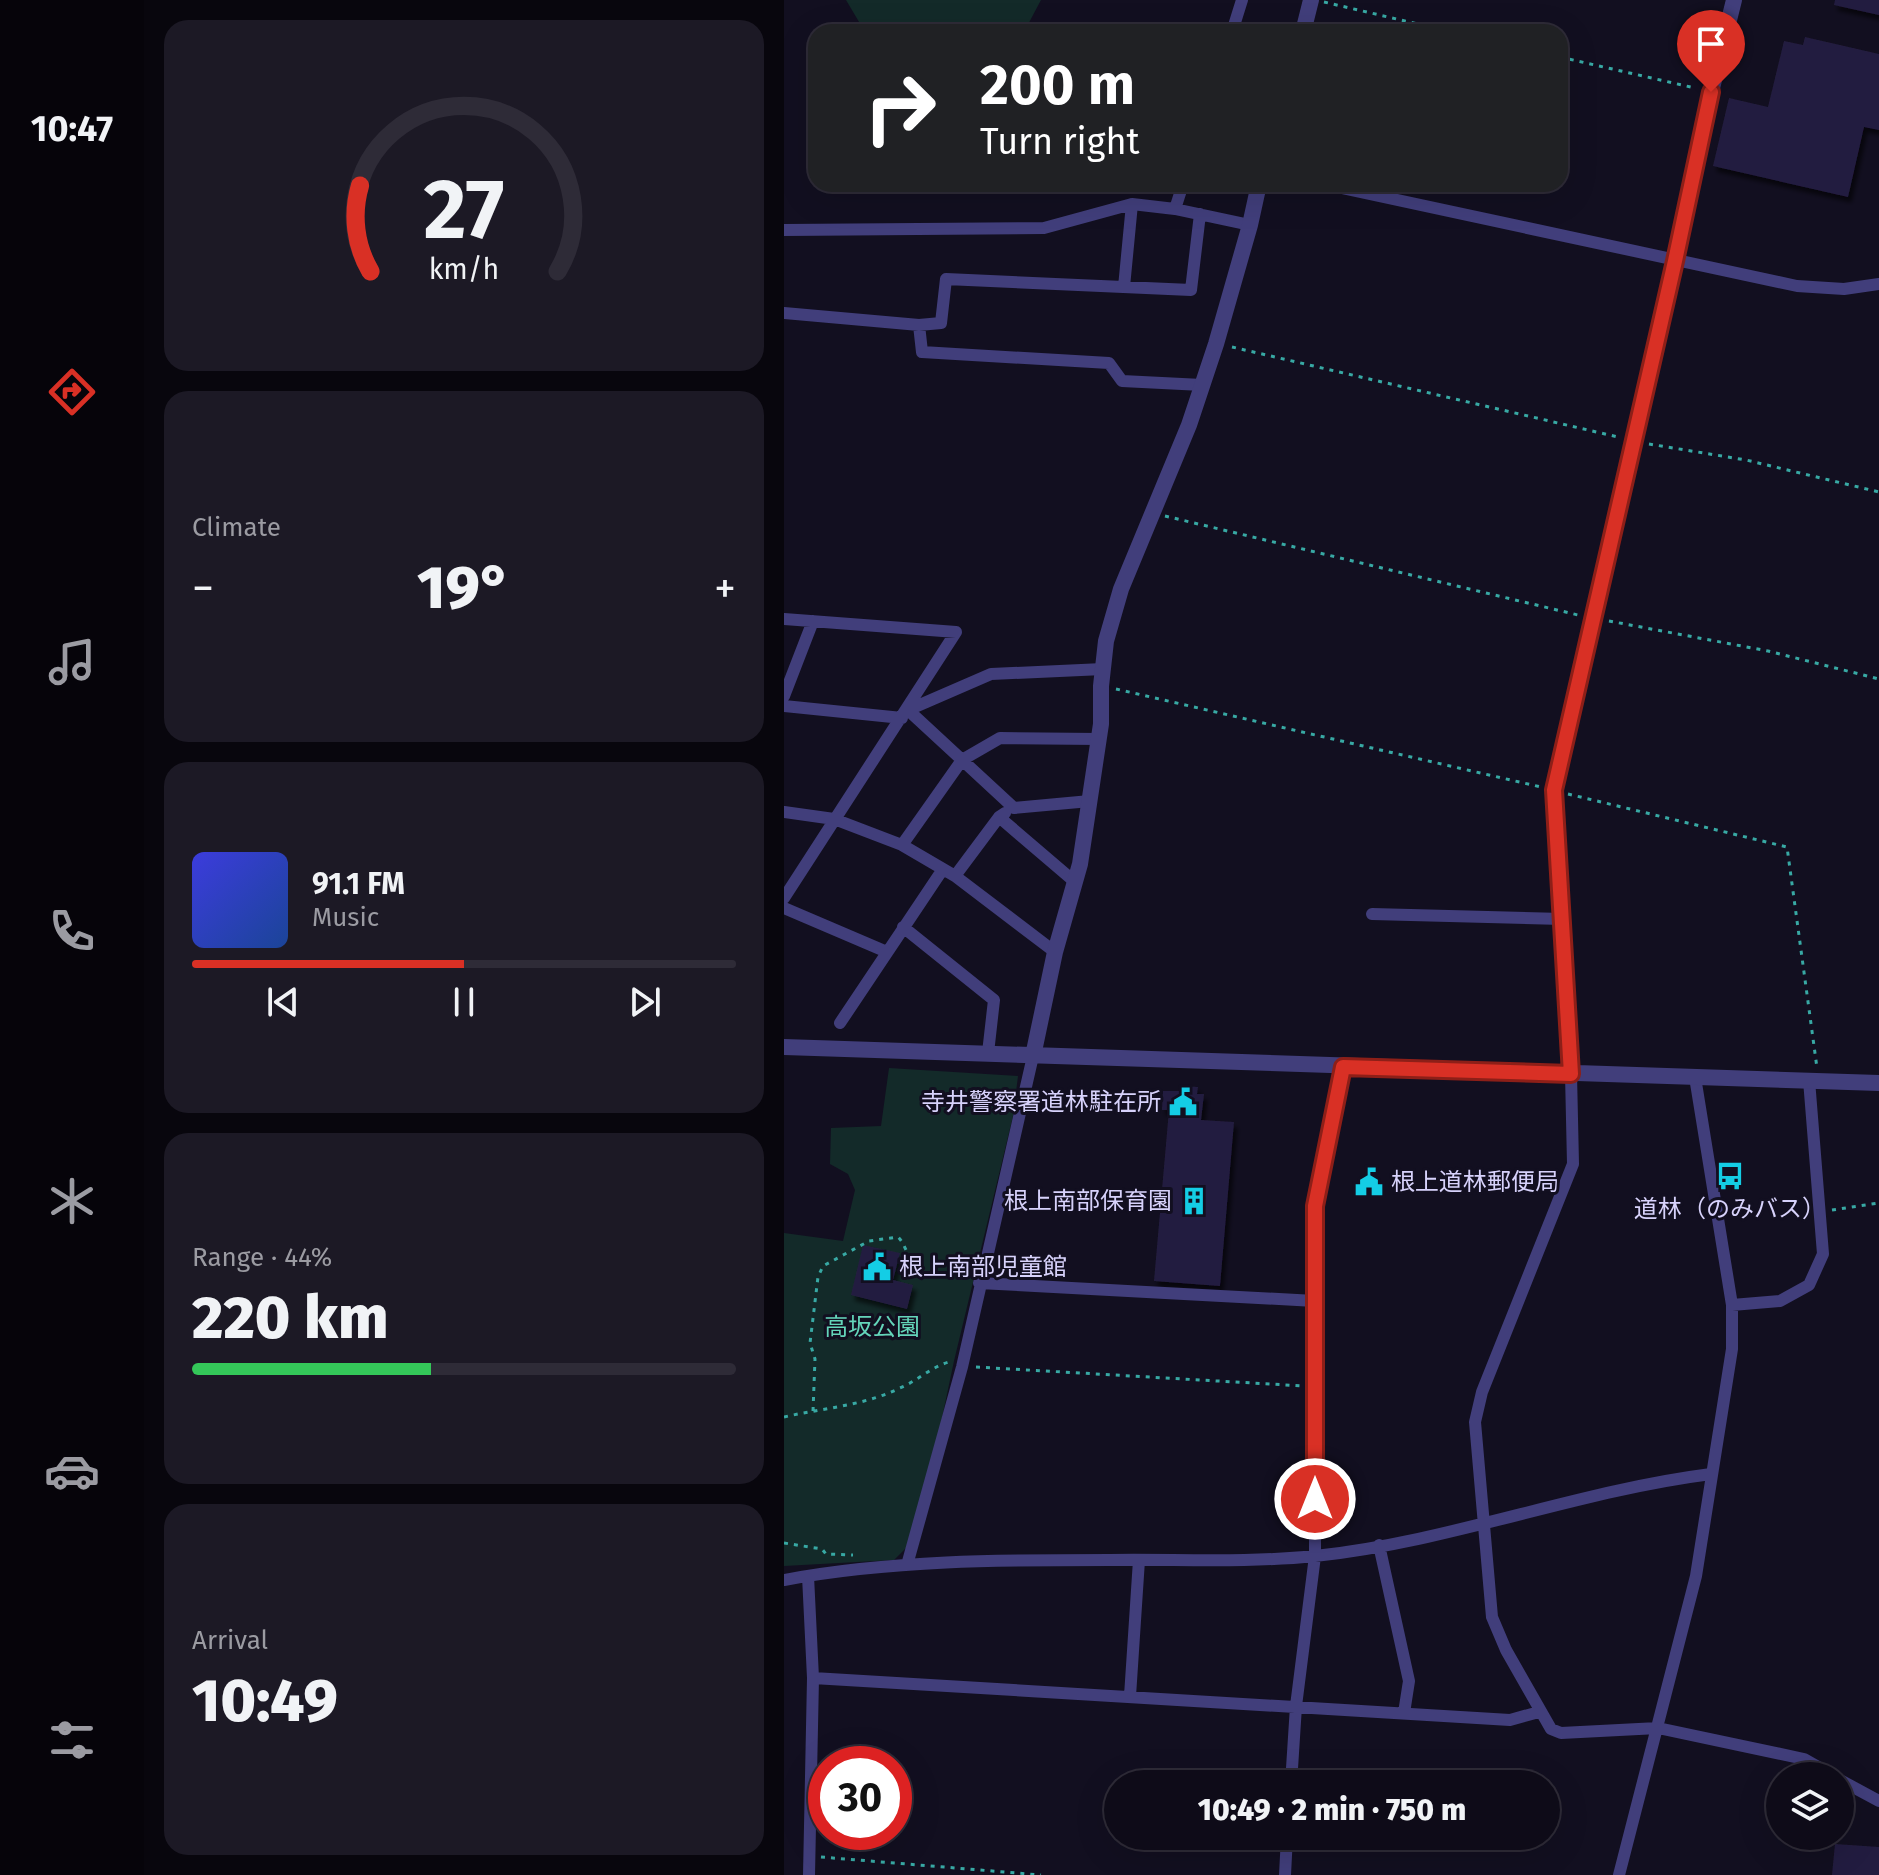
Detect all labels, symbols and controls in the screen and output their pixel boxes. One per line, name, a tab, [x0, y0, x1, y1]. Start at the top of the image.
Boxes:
pin	[1677, 10, 1745, 92]
icon: arrive	[1689, 22, 1733, 66]
text: 200 m	[980, 52, 1135, 119]
icon: right	[848, 56, 952, 160]
text: 10:47	[31, 107, 113, 151]
text: Turn right	[980, 120, 1140, 164]
text: 27	[423, 159, 505, 259]
text: km/h	[429, 252, 499, 287]
icon: directions	[44, 364, 100, 420]
text: Climate	[192, 512, 281, 543]
text: 19°	[417, 552, 511, 624]
text: −	[192, 562, 214, 615]
text: +	[714, 562, 736, 615]
icon: music	[44, 634, 100, 690]
text: 91.1 FM	[312, 866, 405, 902]
text: Music	[312, 902, 379, 933]
icon: phone	[44, 903, 100, 959]
icon: previous	[261, 980, 305, 1024]
icon: pause	[442, 980, 486, 1024]
icon: next	[623, 980, 667, 1024]
public building icon: 寺井警察署道林駐在所	[1168, 1087, 1198, 1117]
place label: 寺井警察署道林駐在所	[921, 1088, 1161, 1116]
bus stop icon: 道林（のみバス）	[1715, 1161, 1745, 1191]
public building icon: 根上道林郵便局	[1354, 1167, 1384, 1197]
place label: 根上道林郵便局	[1391, 1168, 1559, 1196]
icon: climate	[44, 1173, 100, 1229]
building icon: 根上南部保育園	[1179, 1186, 1209, 1216]
place label: 根上南部保育園	[1004, 1187, 1172, 1215]
place label: 道林（のみバス）	[1634, 1195, 1826, 1223]
text: Range · 44%	[192, 1242, 332, 1273]
public building icon: 根上南部児童館	[862, 1252, 892, 1282]
place label: 根上南部児童館	[899, 1253, 1067, 1281]
text: 220 km	[192, 1282, 388, 1354]
park label: 高坂公園	[824, 1313, 920, 1341]
icon: car	[44, 1443, 100, 1499]
position arrow	[1273, 1457, 1357, 1541]
text: Arrival	[192, 1625, 268, 1656]
text: 10:49	[192, 1665, 338, 1737]
icon: filters	[44, 1712, 100, 1768]
speed limit sign: 30	[808, 1746, 912, 1850]
map controls	[1766, 1762, 1854, 1850]
button: layers	[1766, 1762, 1854, 1850]
text: 10:49 · 2 min · 750 m	[1198, 1792, 1466, 1828]

